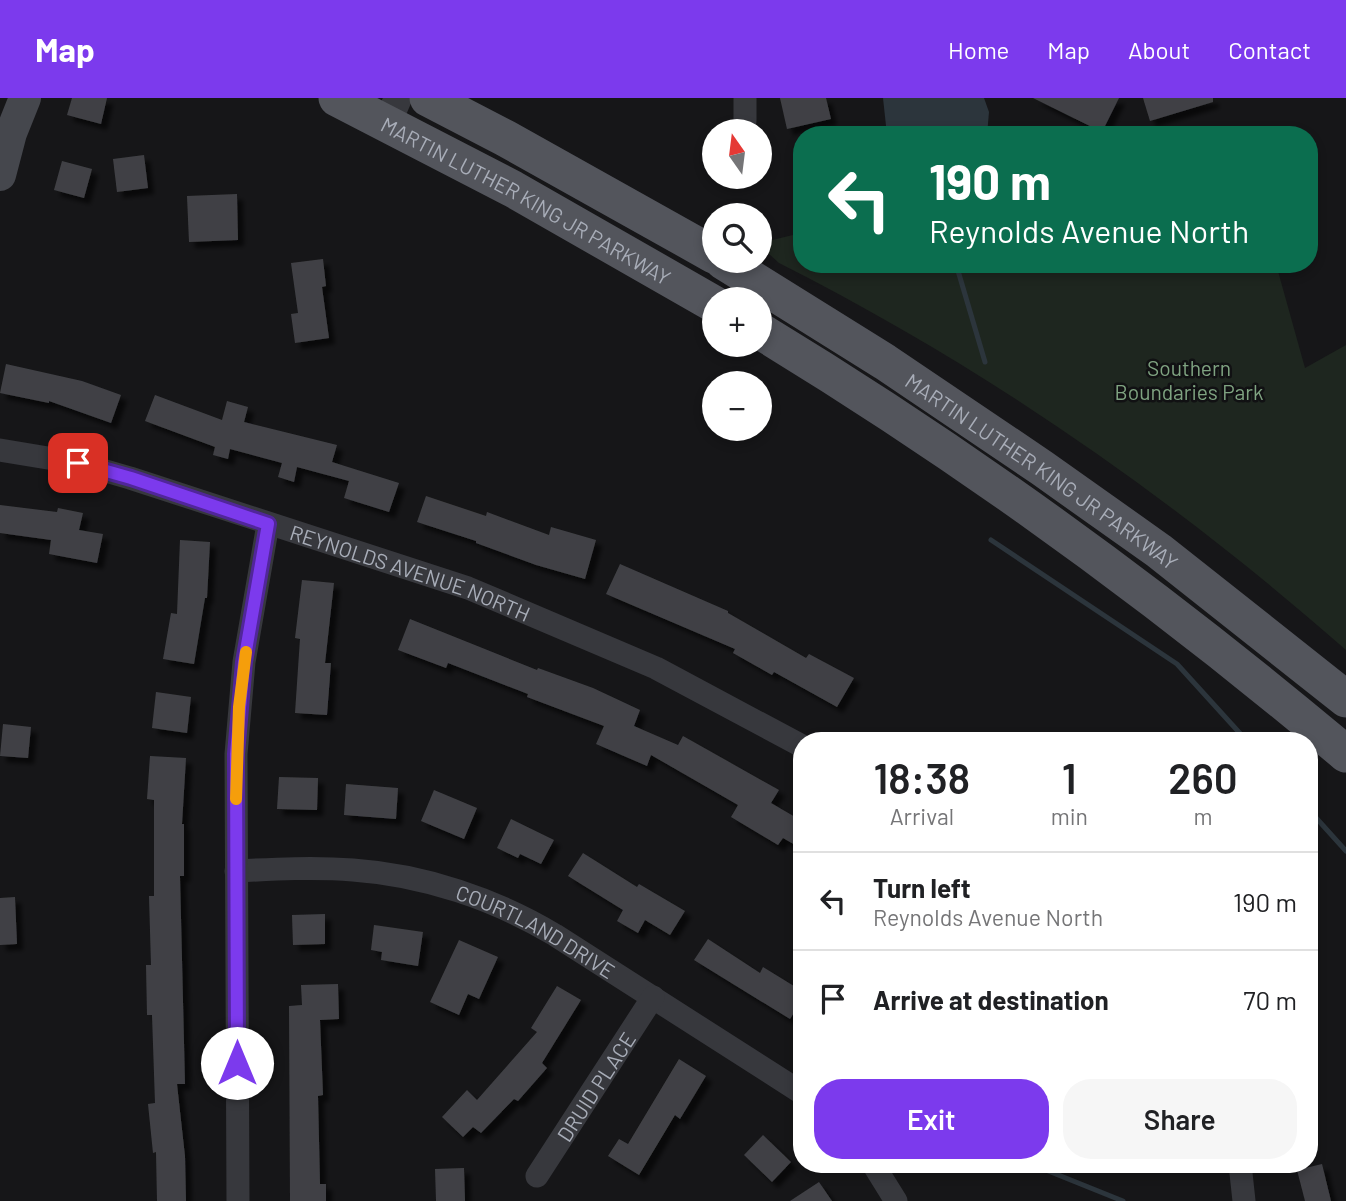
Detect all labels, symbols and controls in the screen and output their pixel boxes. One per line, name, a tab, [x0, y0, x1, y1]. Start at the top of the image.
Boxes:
text: Map	[35, 29, 95, 69]
text: Home	[948, 35, 1009, 64]
text: Map	[1047, 35, 1090, 64]
text: About	[1128, 35, 1190, 64]
text: Contact	[1228, 35, 1311, 64]
street label: MARTIN LUTHER KING JR PARKWAY	[377, 111, 676, 289]
north arrow	[702, 119, 772, 189]
map controls	[702, 119, 772, 441]
text: 190 m	[929, 151, 1051, 210]
icon: left	[814, 154, 905, 245]
button: search	[702, 203, 772, 273]
text: Reynolds Avenue North	[929, 211, 1249, 249]
button: +	[702, 287, 772, 357]
park label: Southern Boundaries Park	[1115, 355, 1263, 404]
street label: MARTIN LUTHER KING JR PARKWAY	[901, 367, 1184, 574]
button: −	[702, 371, 772, 441]
pin	[48, 433, 108, 493]
icon: arrive	[59, 444, 97, 482]
street label: REYNOLDS AVENUE NORTH	[287, 519, 534, 626]
text: 18:38	[873, 752, 970, 802]
text: 1	[1062, 752, 1077, 802]
text: 260	[1168, 752, 1238, 802]
text: Arrival	[890, 802, 954, 830]
text: min	[1051, 802, 1088, 830]
text: m	[1193, 802, 1212, 830]
text: Turn left	[873, 872, 971, 903]
street label: COURTLAND DRIVE	[453, 879, 620, 983]
icon: left	[814, 882, 852, 920]
text: 190 m	[1233, 886, 1297, 917]
text: Reynolds Avenue North	[873, 903, 1103, 931]
icon: arrive	[814, 980, 852, 1018]
text: Arrive at destination	[873, 984, 1109, 1015]
text: 70 m	[1243, 984, 1297, 1015]
position arrow	[200, 1026, 274, 1100]
street label: DRUID PLACE	[551, 1027, 640, 1146]
button: Exit	[814, 1079, 1049, 1159]
button: Share	[1063, 1079, 1297, 1159]

